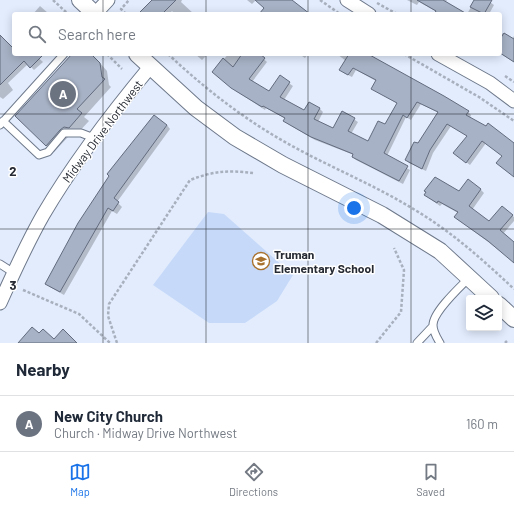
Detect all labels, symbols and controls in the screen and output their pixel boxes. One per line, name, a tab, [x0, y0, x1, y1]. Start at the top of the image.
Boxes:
search box	[12, 12, 502, 56]
icon: search	[26, 23, 48, 45]
text: Search here	[58, 25, 136, 43]
street label: Midway Drive Northwest	[59, 77, 145, 185]
pin: A	[50, 79, 76, 109]
text: 2	[9, 163, 17, 179]
your location	[344, 198, 364, 218]
place label: Truman Elementary School	[274, 247, 374, 275]
school or university icon: Truman Elementary School	[251, 251, 271, 271]
text: 3	[9, 277, 17, 293]
map controls	[466, 295, 502, 331]
button: layers	[466, 295, 502, 331]
text: Nearby	[16, 359, 70, 379]
text: New City Church	[54, 407, 163, 425]
text: A	[25, 416, 33, 432]
text: 160 m	[466, 416, 498, 432]
text: Church · Midway Drive Northwest	[54, 425, 237, 441]
tab: Map	[69, 461, 91, 498]
tab: Directions	[229, 461, 278, 498]
tab: Saved	[416, 461, 445, 498]

